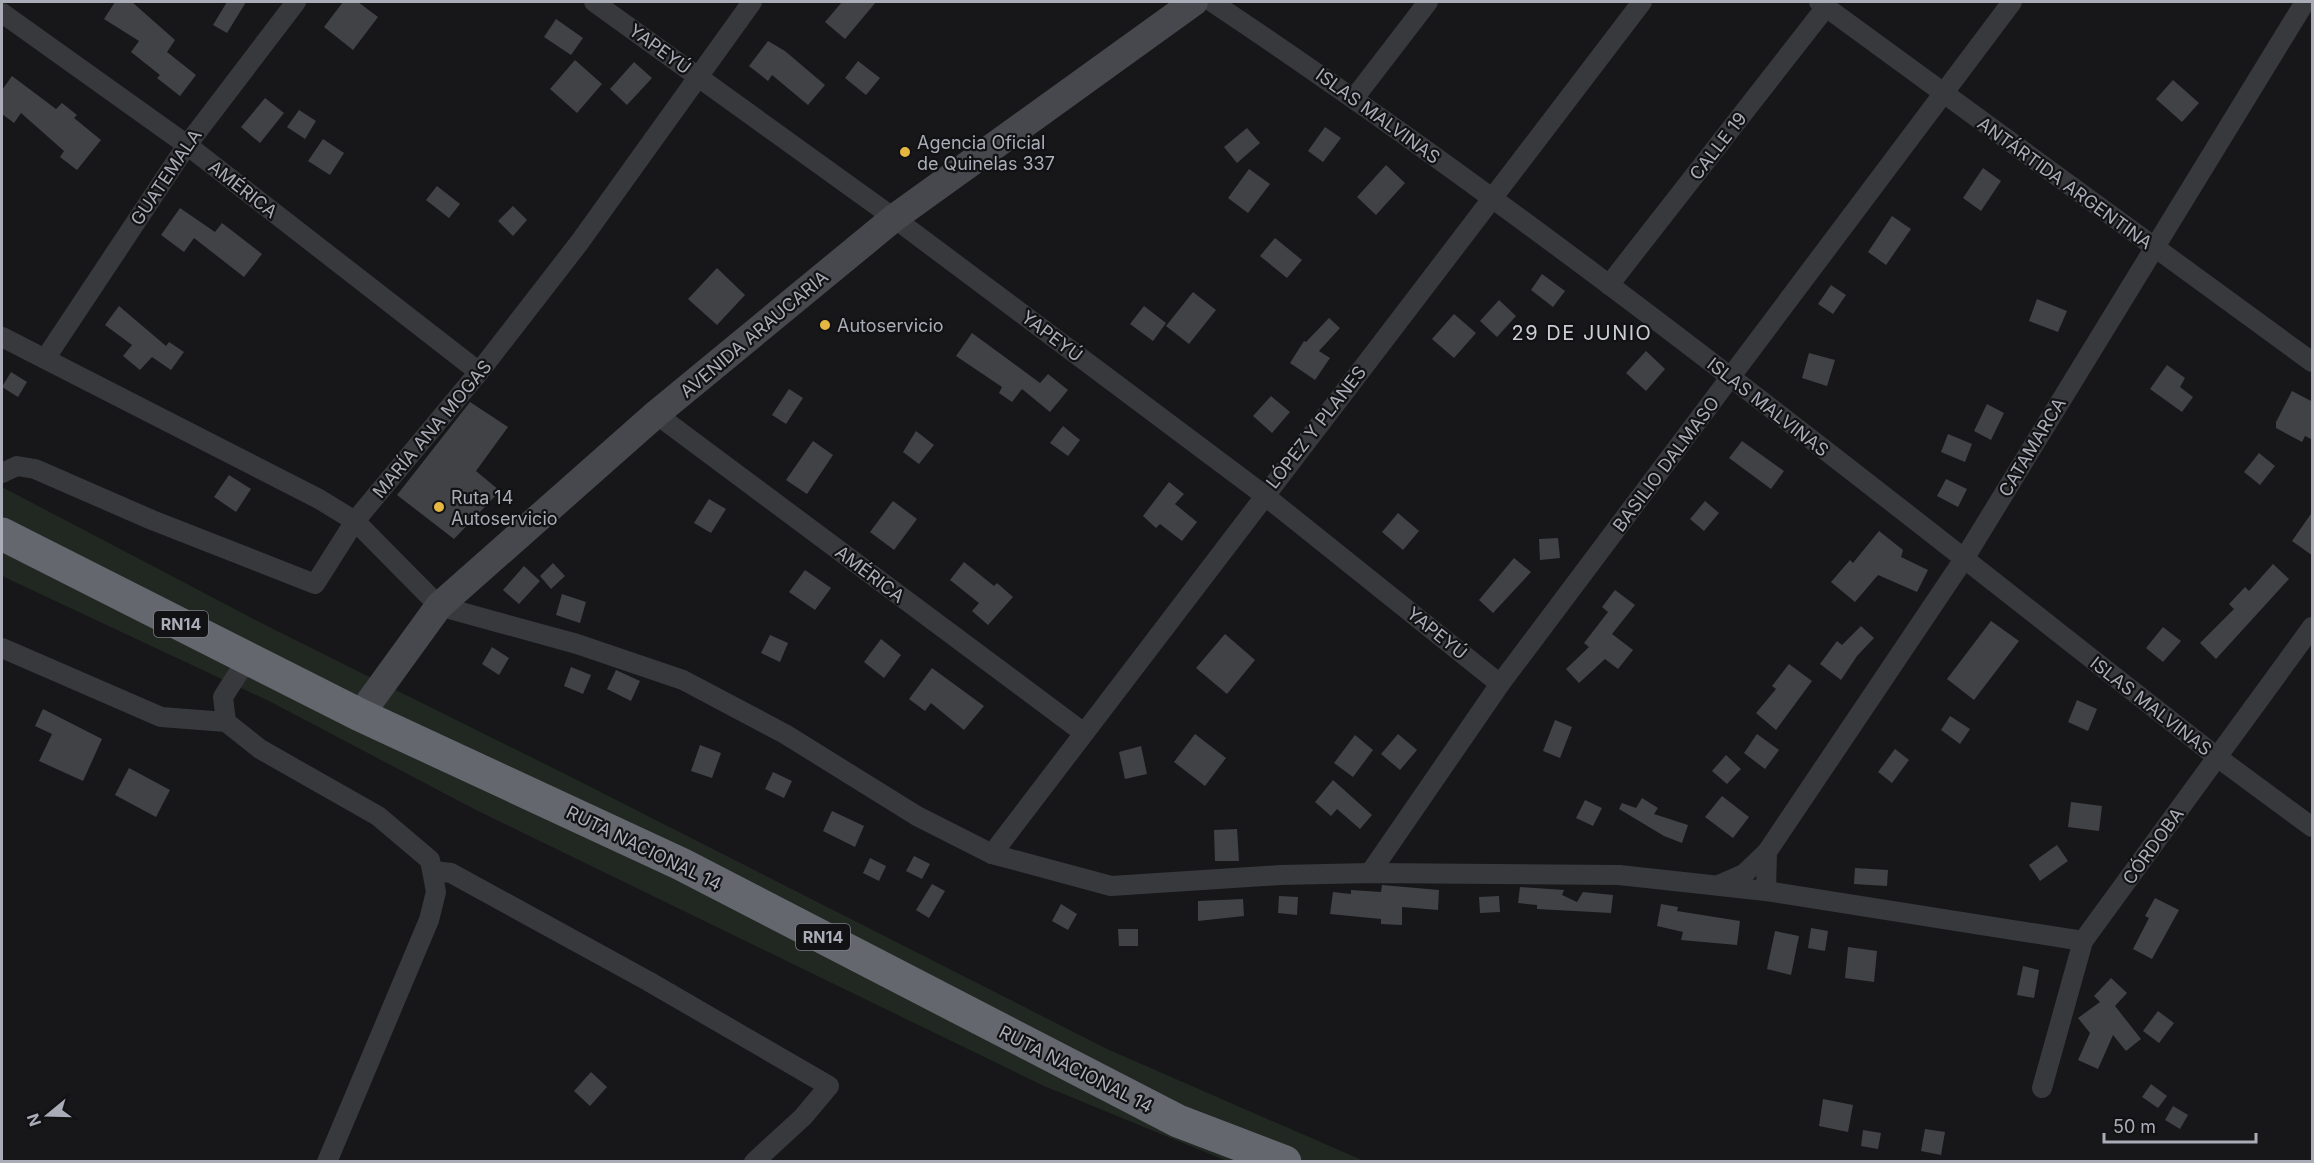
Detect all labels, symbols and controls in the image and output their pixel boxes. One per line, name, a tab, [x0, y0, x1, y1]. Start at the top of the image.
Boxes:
street label: YAPEYÚ	[625, 19, 696, 78]
street label: ISLAS MALVINAS	[1312, 64, 1444, 168]
street label: CALLE 19	[1685, 108, 1751, 184]
street label: ANTÁRTIDA ARGENTINA	[1974, 112, 2157, 253]
street label: GUATEMALA	[126, 125, 206, 229]
place label: Agencia Oficial de Quinelas 337	[917, 132, 1055, 174]
marker: Agencia Oficial de Quinelas 337	[898, 145, 912, 159]
street label: AMÉRICA	[205, 155, 282, 222]
street label: AVENIDA ARAUCARIA	[676, 266, 832, 402]
street label: YAPEYÚ	[1017, 305, 1087, 366]
place label: Autoservicio	[837, 315, 944, 336]
marker: Autoservicio	[818, 318, 832, 332]
district label: 29 DE JUNIO	[1512, 321, 1652, 345]
street label: ISLAS MALVINAS	[1703, 353, 1833, 461]
street label: MARÍA ANA MOGAS	[368, 355, 496, 502]
street label: LÓPEZ Y PLANES	[1261, 361, 1370, 492]
street label: BASILIO DALMASO	[1608, 392, 1724, 536]
street label: CATAMARCA	[1994, 394, 2070, 500]
place label: Ruta 14 Autoservicio	[451, 487, 558, 529]
marker: Ruta 14 Autoservicio	[432, 500, 446, 514]
street label: AMÉRICA	[831, 540, 909, 607]
street label: YAPEYÚ	[1403, 602, 1472, 664]
road number: RN14	[154, 611, 208, 637]
street label: ISLAS MALVINAS	[2086, 652, 2216, 760]
street label: RUTA NACIONAL 14	[563, 801, 725, 895]
street label: CÓRDOBA	[2117, 803, 2188, 888]
road number: RN14	[796, 924, 850, 950]
street label: RUTA NACIONAL 14	[996, 1021, 1156, 1117]
north arrow	[18, 1085, 78, 1145]
scale bar	[2104, 1106, 2256, 1144]
text: N	[22, 1111, 45, 1129]
text: 50 m	[2113, 1116, 2156, 1137]

